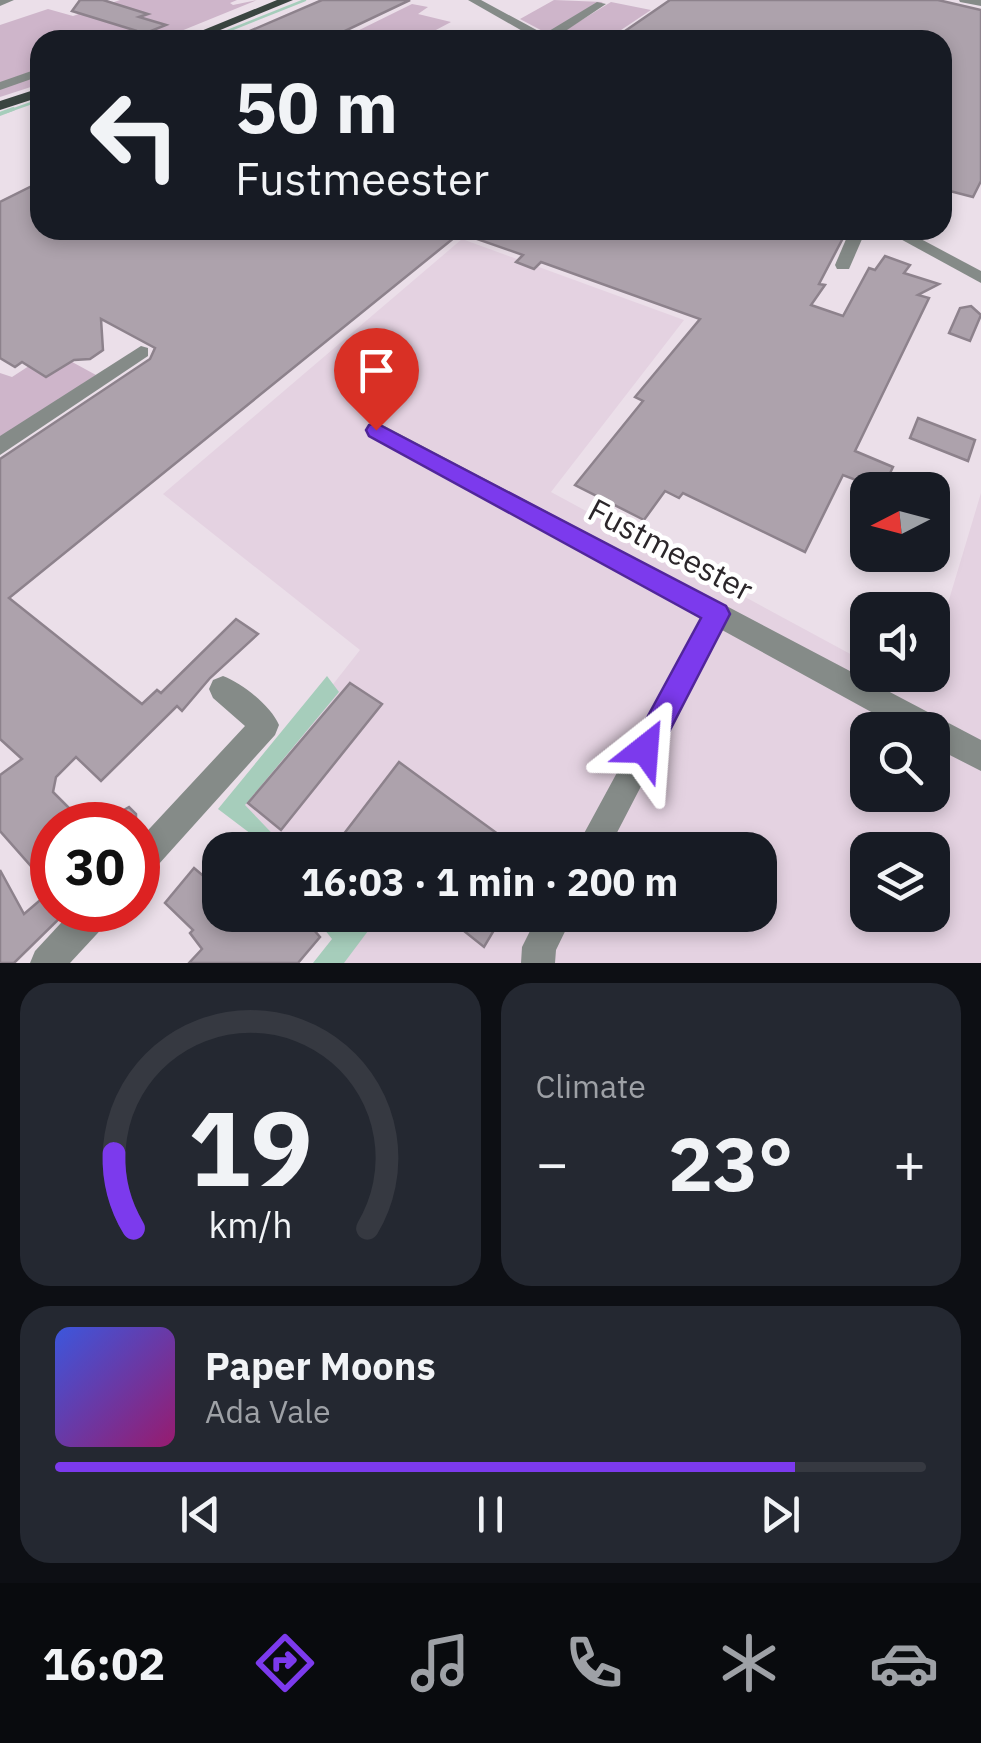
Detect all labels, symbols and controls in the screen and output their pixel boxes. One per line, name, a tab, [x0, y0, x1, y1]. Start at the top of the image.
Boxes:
text: 50 m	[235, 61, 398, 152]
icon: left	[70, 70, 200, 200]
text: Fustmeester	[235, 149, 489, 207]
pin	[334, 328, 419, 431]
icon: arrive	[349, 343, 404, 398]
north arrow	[850, 472, 950, 572]
map controls	[850, 472, 950, 932]
street label: Fustmeester	[581, 488, 761, 610]
button: sound	[850, 592, 950, 692]
position arrow	[593, 697, 697, 801]
button: search	[850, 712, 950, 812]
speed limit sign: 30	[30, 802, 160, 932]
button: layers	[850, 832, 950, 932]
text: 16:03 · 1 min · 200 m	[301, 857, 678, 906]
text: Climate	[536, 1065, 646, 1107]
text: 19	[188, 1079, 313, 1215]
text: 23°	[668, 1114, 793, 1212]
text: −	[536, 1127, 569, 1198]
text: +	[893, 1127, 926, 1198]
text: km/h	[208, 1201, 292, 1248]
text: Paper Moons	[205, 1341, 436, 1390]
text: Ada Vale	[205, 1390, 331, 1432]
icon: previous	[173, 1487, 228, 1542]
icon: pause	[463, 1487, 518, 1542]
icon: next	[753, 1487, 808, 1542]
icon: directions	[250, 1628, 320, 1698]
icon: music	[405, 1628, 475, 1698]
icon: phone	[559, 1628, 629, 1698]
icon: climate	[714, 1628, 784, 1698]
icon: car	[869, 1628, 939, 1698]
text: 16:02	[42, 1634, 165, 1692]

